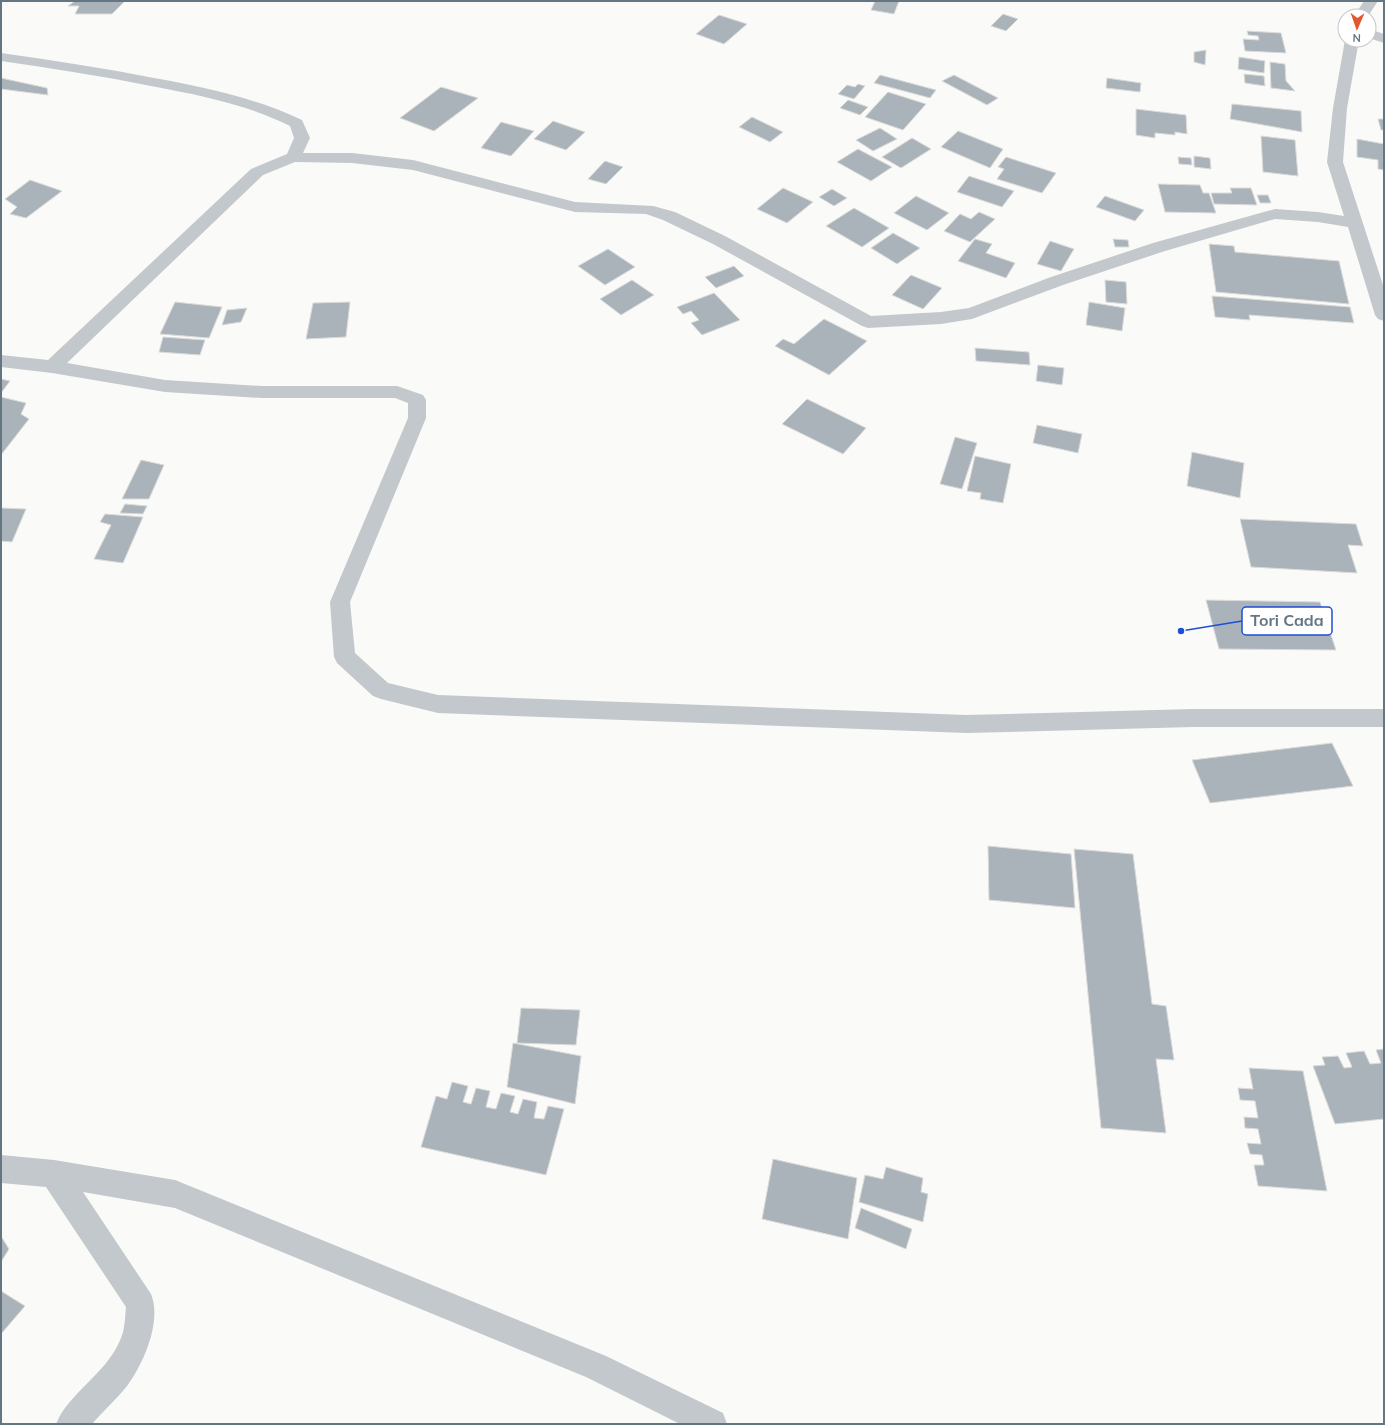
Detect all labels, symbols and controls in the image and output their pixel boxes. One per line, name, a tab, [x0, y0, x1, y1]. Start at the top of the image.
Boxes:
north arrow	[1337, 8, 1377, 48]
text: N	[1352, 31, 1361, 45]
callout: Tori Cada	[1242, 607, 1332, 635]
text: Tori Cada	[1250, 610, 1324, 630]

